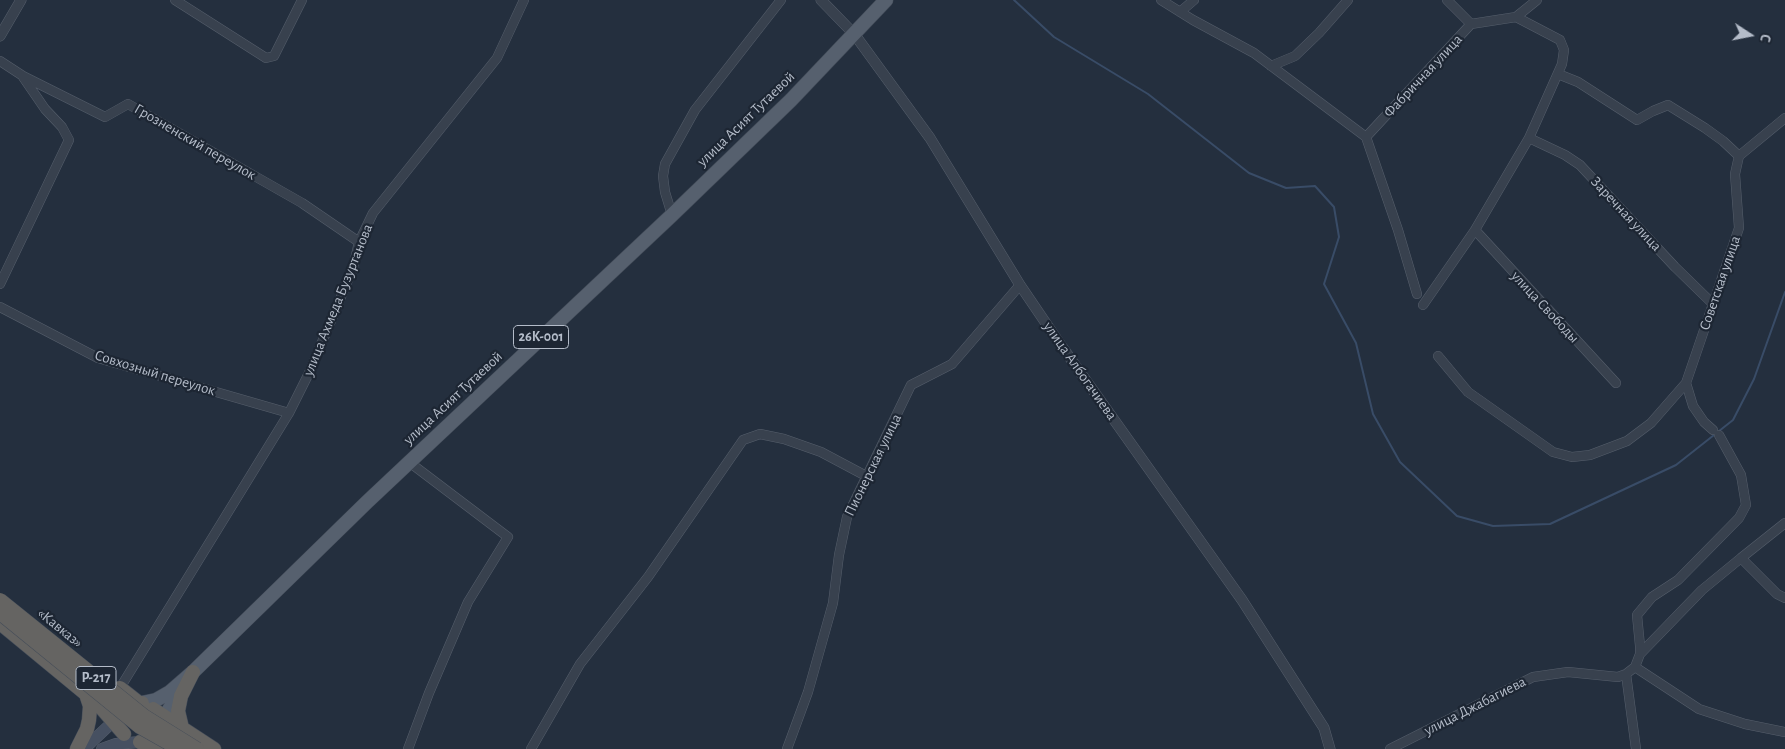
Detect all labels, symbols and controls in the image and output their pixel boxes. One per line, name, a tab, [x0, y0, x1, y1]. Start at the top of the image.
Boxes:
north arrow	[1725, 10, 1775, 60]
street label: Фабричная улица	[1380, 31, 1466, 121]
text: С	[1757, 33, 1772, 43]
street label: улица Асият Тутаевой	[693, 68, 799, 170]
street label: Грозненский переулок	[131, 100, 259, 184]
street label: Заречная улица	[1587, 173, 1665, 255]
street label: улица Ахмеда Бузуртанова	[299, 221, 377, 379]
street label: Советская улица	[1695, 233, 1745, 333]
street label: улица Свободы	[1507, 267, 1583, 347]
street label: улица Албогачиева	[1039, 318, 1121, 424]
road number: 26К-001	[514, 326, 568, 348]
street label: Совхозный переулок	[92, 346, 218, 400]
street label: улица Асият Тутаевой	[400, 348, 506, 448]
street label: Пионерская улица	[840, 411, 906, 519]
street label: «Кавказ»	[34, 604, 86, 652]
road number: Р-217	[76, 666, 116, 690]
street label: улица Джабагиева	[1421, 673, 1529, 739]

